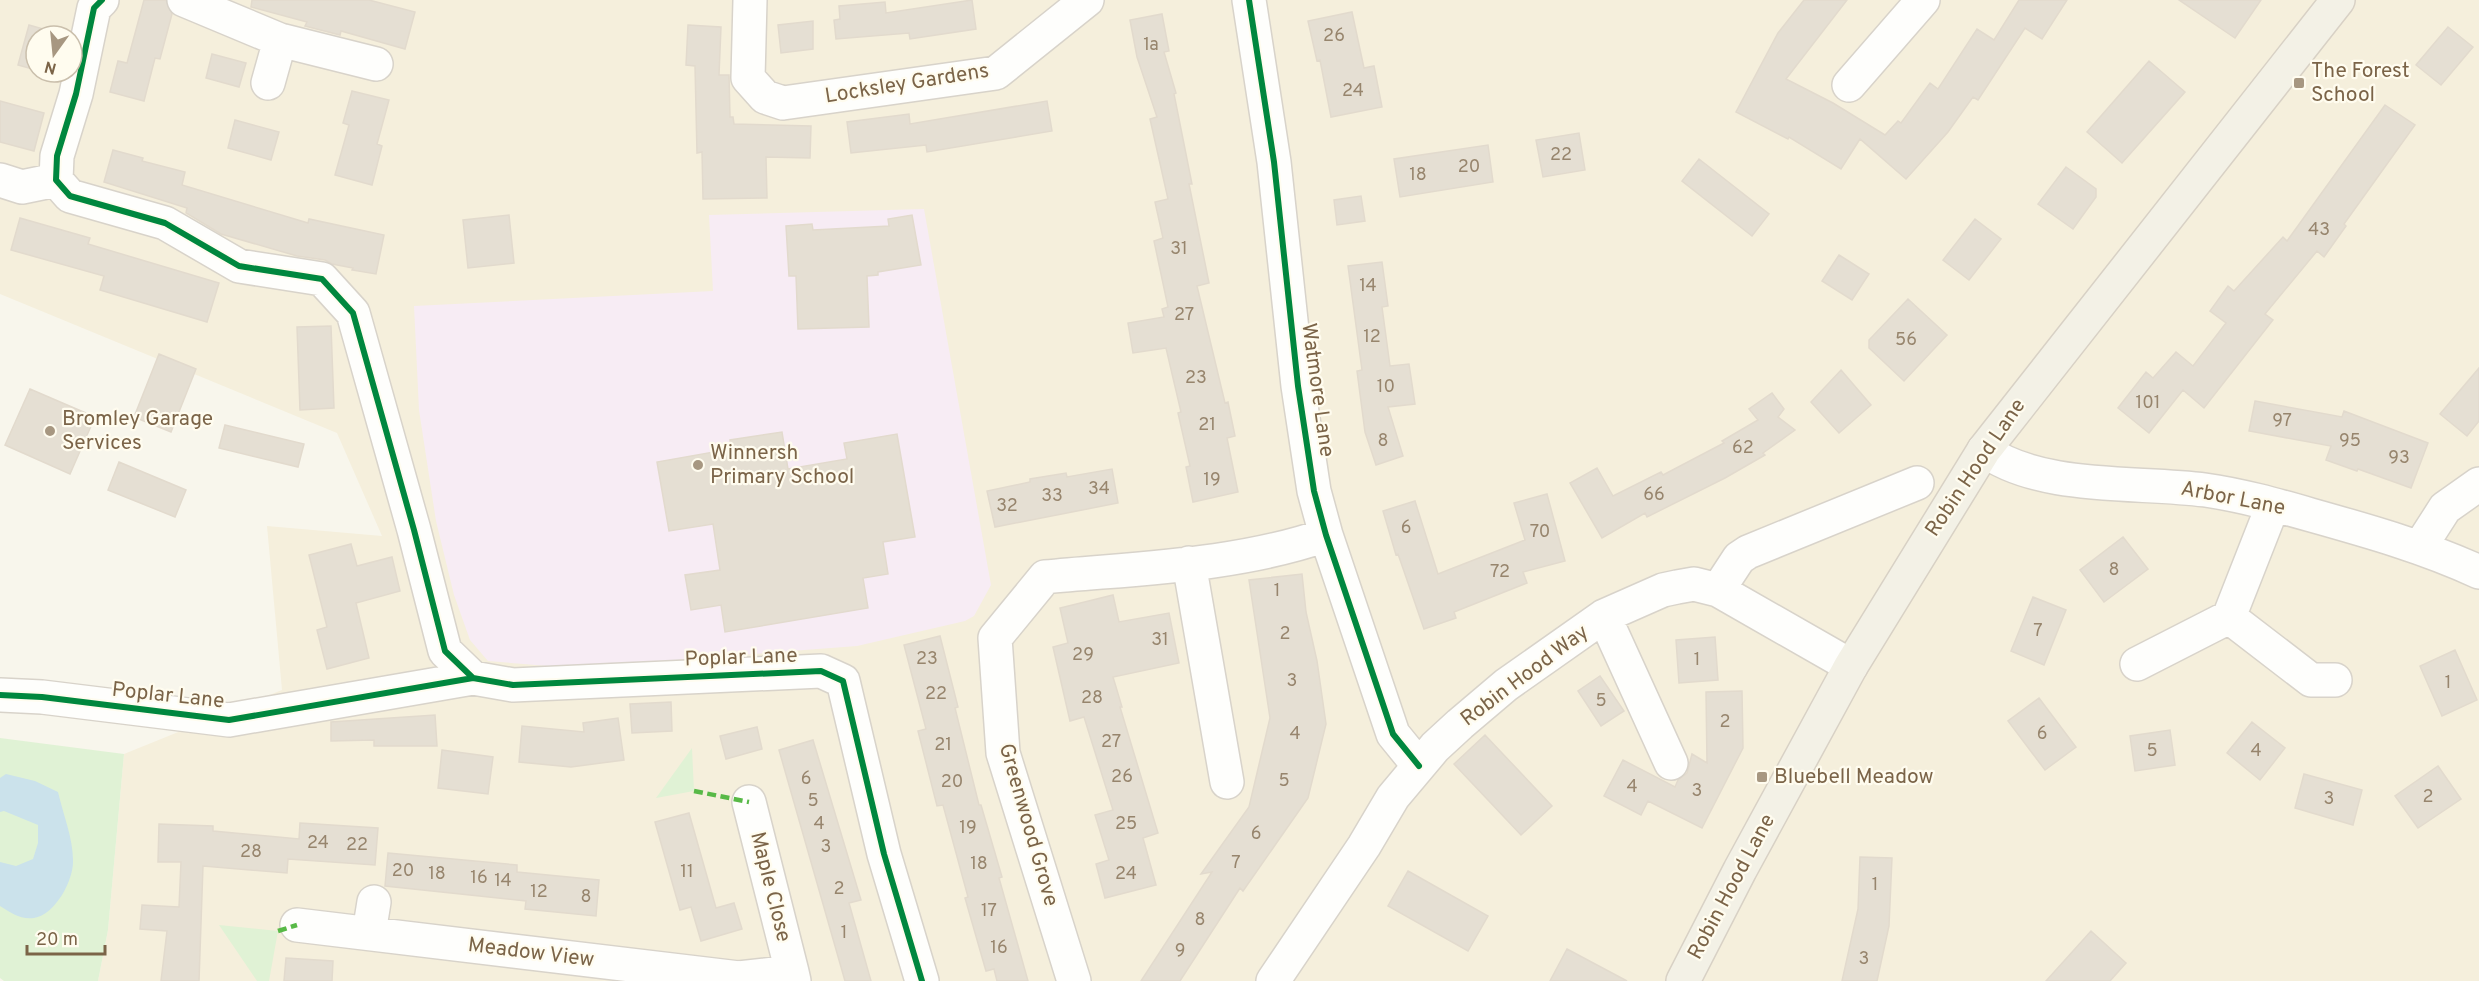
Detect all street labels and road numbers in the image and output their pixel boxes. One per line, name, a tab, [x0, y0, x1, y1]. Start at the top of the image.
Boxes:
street label: Locksley Gardens	[823, 58, 991, 110]
street label: Watmore Lane	[1294, 321, 1340, 459]
street label: Robin Hood Lane	[1920, 394, 2032, 542]
street label: Arbor Lane	[2179, 476, 2287, 522]
street label: Robin Hood Way	[1456, 619, 1594, 733]
street label: Poplar Lane	[684, 643, 798, 673]
street label: Poplar Lane	[110, 677, 226, 715]
street label: Greenwood Grove	[992, 740, 1064, 910]
street label: Robin Hood Lane	[1682, 810, 1782, 964]
street label: Maple Close	[743, 829, 797, 945]
street label: Meadow View	[466, 932, 596, 974]

